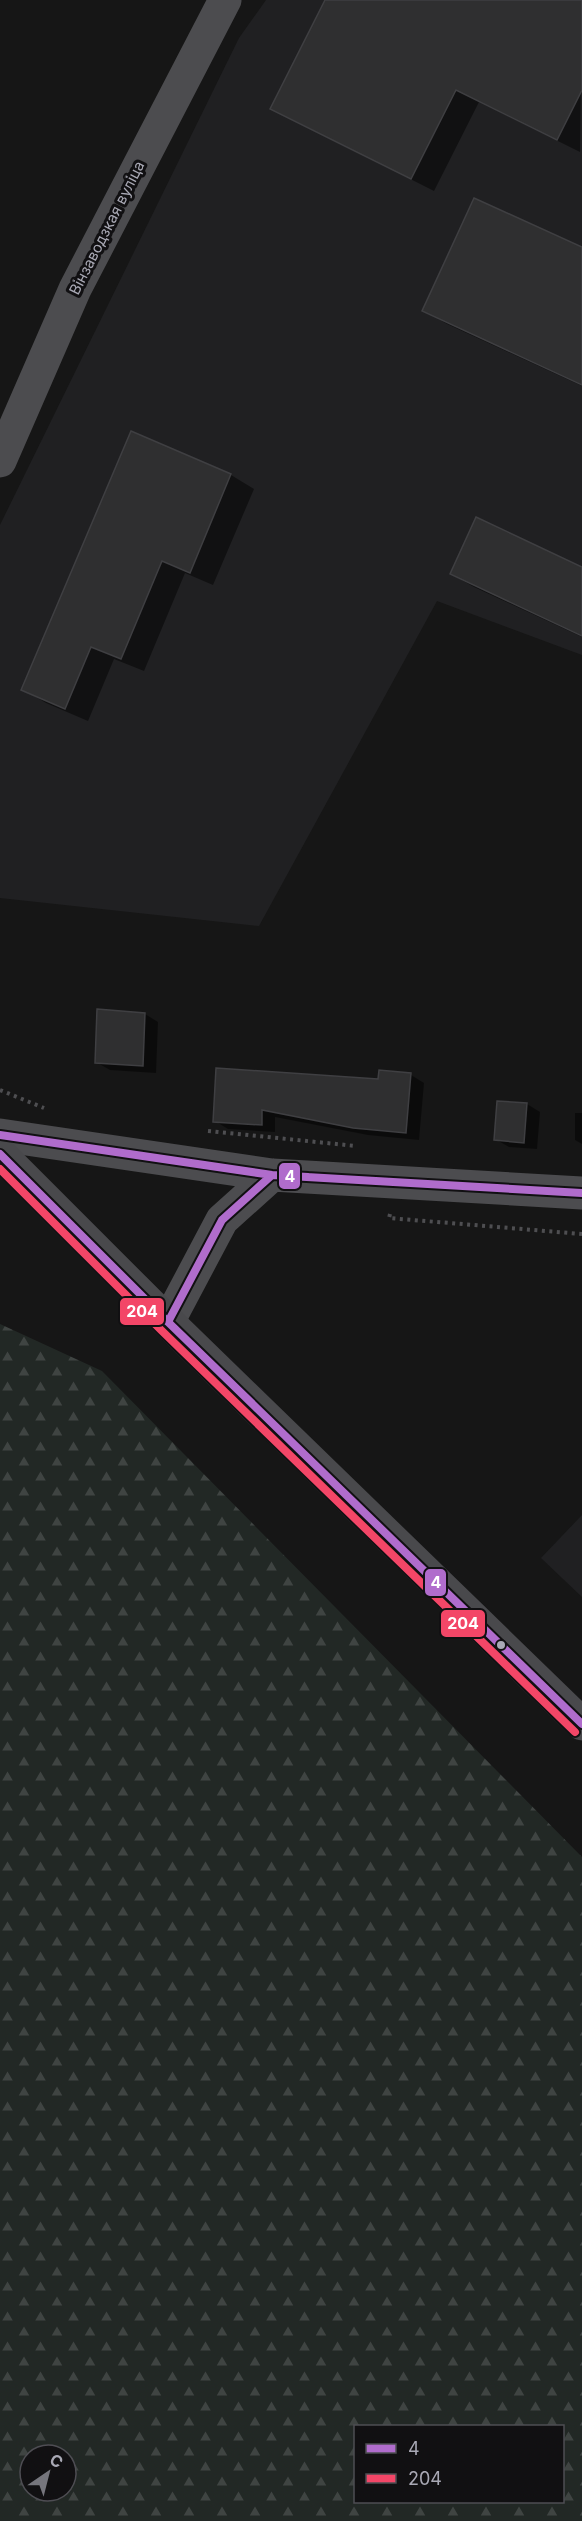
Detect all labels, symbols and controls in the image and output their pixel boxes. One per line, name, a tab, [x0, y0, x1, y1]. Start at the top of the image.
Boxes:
street label: Вінзаводзкая вуліца	[65, 158, 148, 298]
line badge: 4	[278, 1162, 301, 1190]
text: 4	[285, 1166, 296, 1186]
line badge: 204	[119, 1297, 165, 1326]
text: 204	[126, 1301, 158, 1321]
line badge: 4	[424, 1568, 447, 1597]
text: 4	[431, 1572, 442, 1592]
line badge: 204	[440, 1609, 486, 1638]
text: 204	[447, 1613, 479, 1633]
unlabelled marker	[495, 1639, 507, 1651]
legend	[354, 2425, 564, 2503]
text: 4	[408, 2438, 420, 2459]
north arrow	[18, 2443, 78, 2503]
text: С	[46, 2449, 67, 2472]
text: 204	[408, 2468, 442, 2489]

